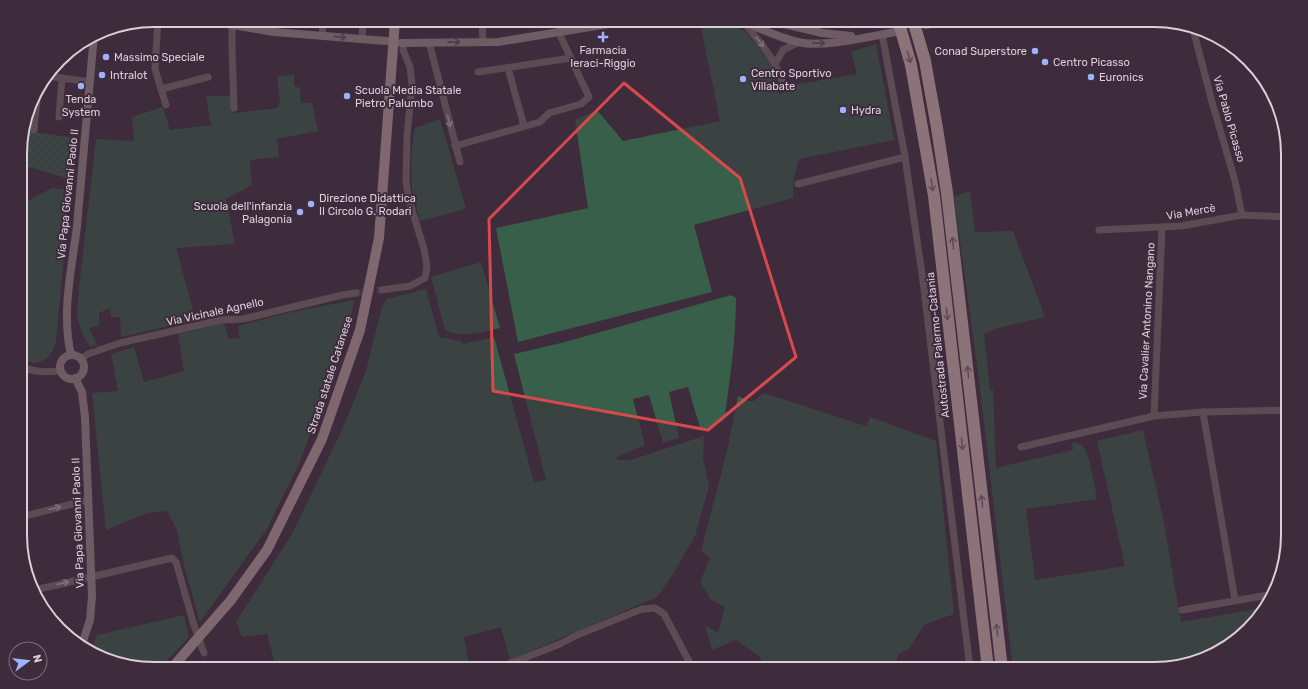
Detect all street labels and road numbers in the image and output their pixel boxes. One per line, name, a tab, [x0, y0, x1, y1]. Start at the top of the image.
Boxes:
street label: Via Pablo Picasso	[1210, 74, 1248, 164]
street label: Via Papa Giovanni Paolo II	[55, 128, 81, 260]
street label: Via Mercè	[1165, 201, 1217, 223]
street label: Via Cavalier Antonino Nangano	[1136, 242, 1158, 400]
street label: Autostrada Palermo-Catania	[924, 271, 952, 419]
street label: Via Vicinale Agnello	[165, 295, 265, 329]
street label: Strada statale Catanese	[305, 315, 355, 435]
street label: Via Papa Giovanni Paolo II	[69, 457, 87, 589]

